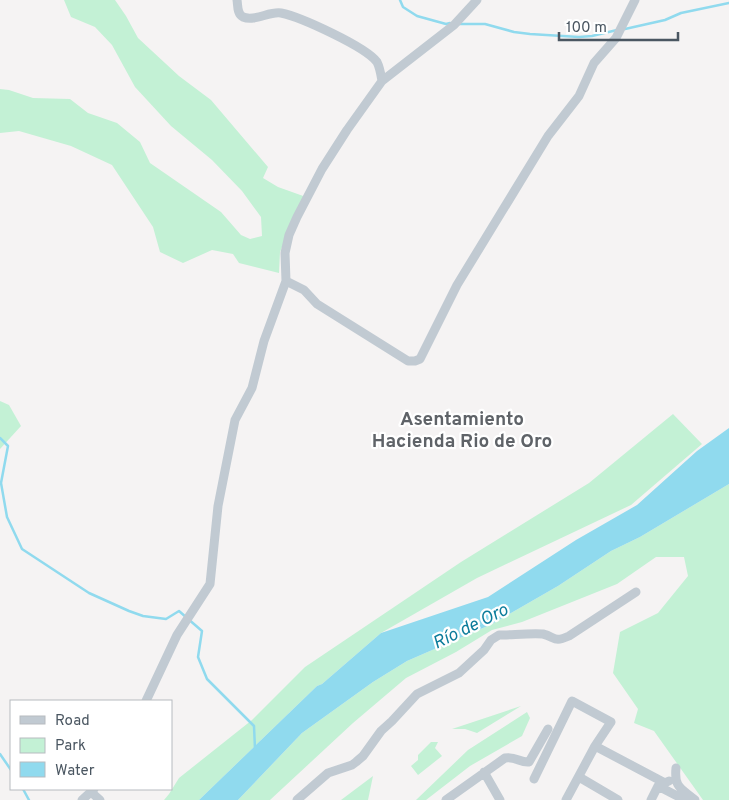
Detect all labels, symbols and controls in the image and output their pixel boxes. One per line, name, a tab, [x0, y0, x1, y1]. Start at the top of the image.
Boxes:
scale bar	[559, 10, 678, 42]
text: 100 m	[566, 19, 607, 38]
district label: Asentamiento Hacienda Rio de Oro	[372, 408, 552, 454]
water label: Río de Oro	[429, 599, 513, 655]
legend	[10, 700, 172, 790]
text: Road	[55, 712, 90, 731]
text: Park	[55, 737, 86, 756]
text: Water	[55, 762, 95, 781]

